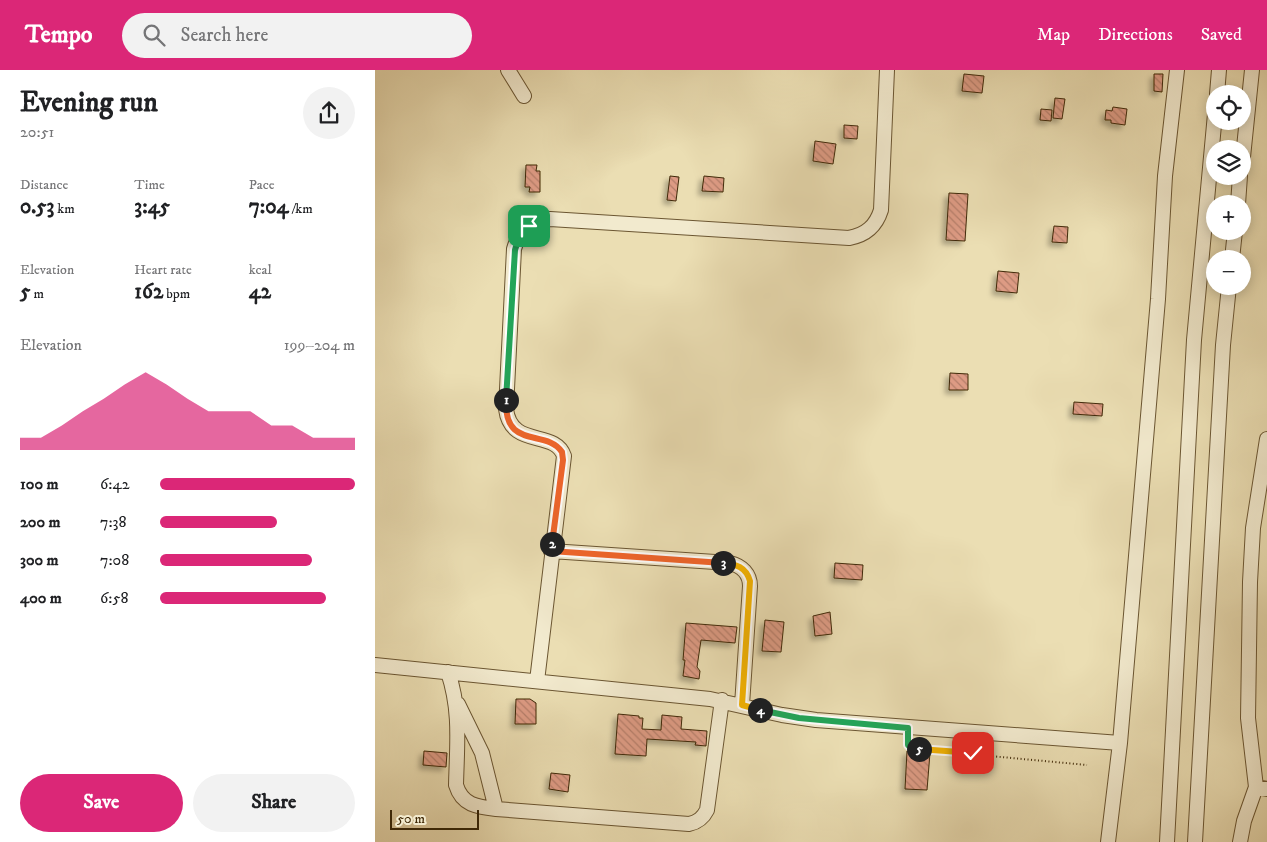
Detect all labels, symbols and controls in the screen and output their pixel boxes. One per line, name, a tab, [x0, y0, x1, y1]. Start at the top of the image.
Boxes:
search box	[122, 13, 472, 58]
text: Tempo	[25, 20, 92, 50]
icon: search	[140, 21, 168, 49]
text: Search here	[180, 24, 268, 47]
text: Map	[1037, 24, 1070, 46]
text: Directions	[1098, 24, 1173, 46]
text: Saved	[1201, 24, 1242, 46]
text: Evening run	[20, 85, 158, 120]
map controls	[1206, 85, 1251, 295]
button: locate	[1206, 85, 1251, 130]
button: share	[303, 87, 355, 139]
text: 20:51	[20, 122, 54, 142]
button: layers	[1206, 140, 1251, 185]
text: Distance	[20, 176, 68, 194]
text: Time	[134, 176, 165, 194]
text: Pace	[249, 176, 275, 194]
text: 0.53	[20, 194, 54, 220]
text: 3:45	[134, 194, 170, 220]
text: 7:04	[249, 194, 289, 220]
button: +	[1206, 195, 1251, 240]
text: km	[54, 200, 75, 218]
text: /km	[289, 200, 313, 218]
pin	[508, 205, 550, 247]
icon: arrive	[515, 212, 543, 240]
button: −	[1206, 250, 1251, 295]
text: Elevation	[20, 261, 74, 279]
text: Heart rate	[134, 261, 192, 279]
text: kcal	[249, 261, 272, 279]
text: 5	[20, 279, 30, 305]
text: 162	[134, 279, 163, 305]
text: 42	[249, 279, 271, 305]
text: m	[30, 285, 44, 303]
text: bpm	[163, 285, 190, 303]
text: Elevation	[20, 335, 82, 355]
text: 199–204 m	[284, 335, 355, 355]
pin: 1	[493, 388, 519, 412]
text: 1	[504, 391, 509, 409]
text: 100 m	[20, 474, 59, 494]
text: 6:42	[100, 474, 130, 494]
text: 200 m	[20, 512, 61, 532]
text: 7:38	[100, 512, 127, 532]
pin: 2	[539, 532, 565, 556]
text: 2	[549, 535, 556, 553]
text: 300 m	[20, 550, 59, 570]
text: 7:08	[100, 550, 129, 570]
pin: 3	[711, 550, 735, 576]
text: 3	[721, 554, 726, 572]
text: 400 m	[20, 588, 62, 608]
text: 6:58	[100, 588, 128, 608]
pin: 4	[747, 698, 773, 722]
text: 4	[756, 701, 765, 719]
pin	[952, 732, 994, 774]
pin: 5	[907, 736, 931, 762]
icon: check	[959, 739, 987, 767]
text: 5	[916, 740, 923, 758]
button: Save	[20, 774, 183, 832]
button: Share	[193, 774, 355, 832]
scale bar	[390, 807, 479, 830]
text: 50 m	[397, 810, 425, 828]

